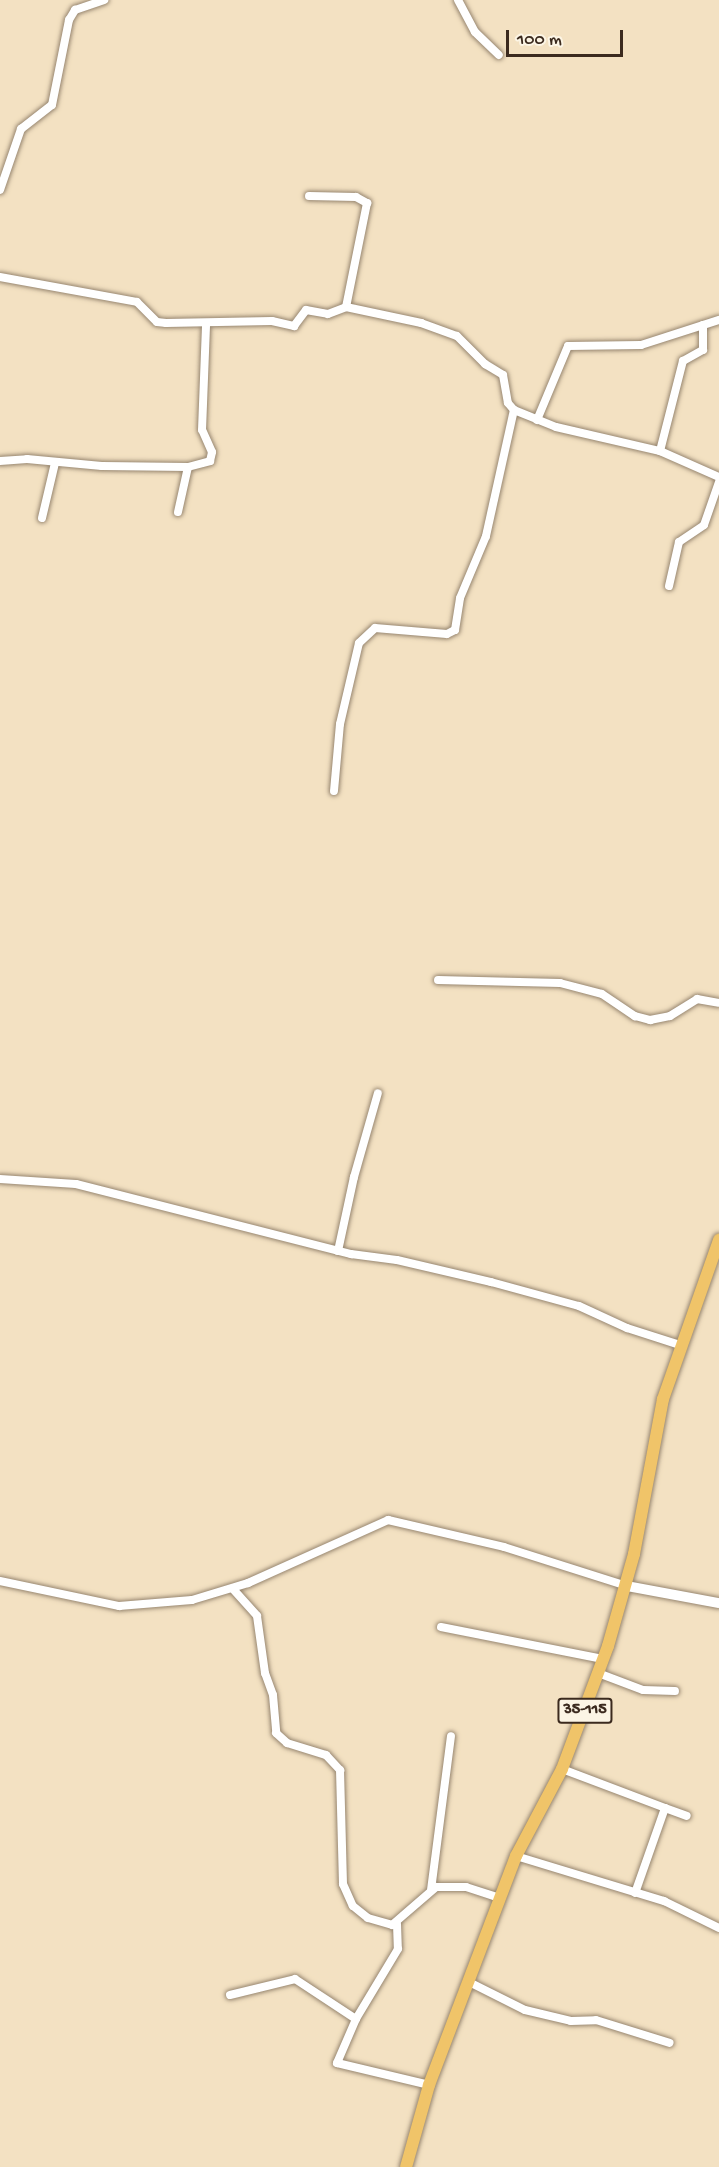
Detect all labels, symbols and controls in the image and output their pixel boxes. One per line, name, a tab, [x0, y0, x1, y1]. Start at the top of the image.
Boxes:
scale bar	[509, 18, 626, 56]
text: 100 m	[517, 30, 562, 51]
road number: 35-115	[556, 1698, 614, 1724]

